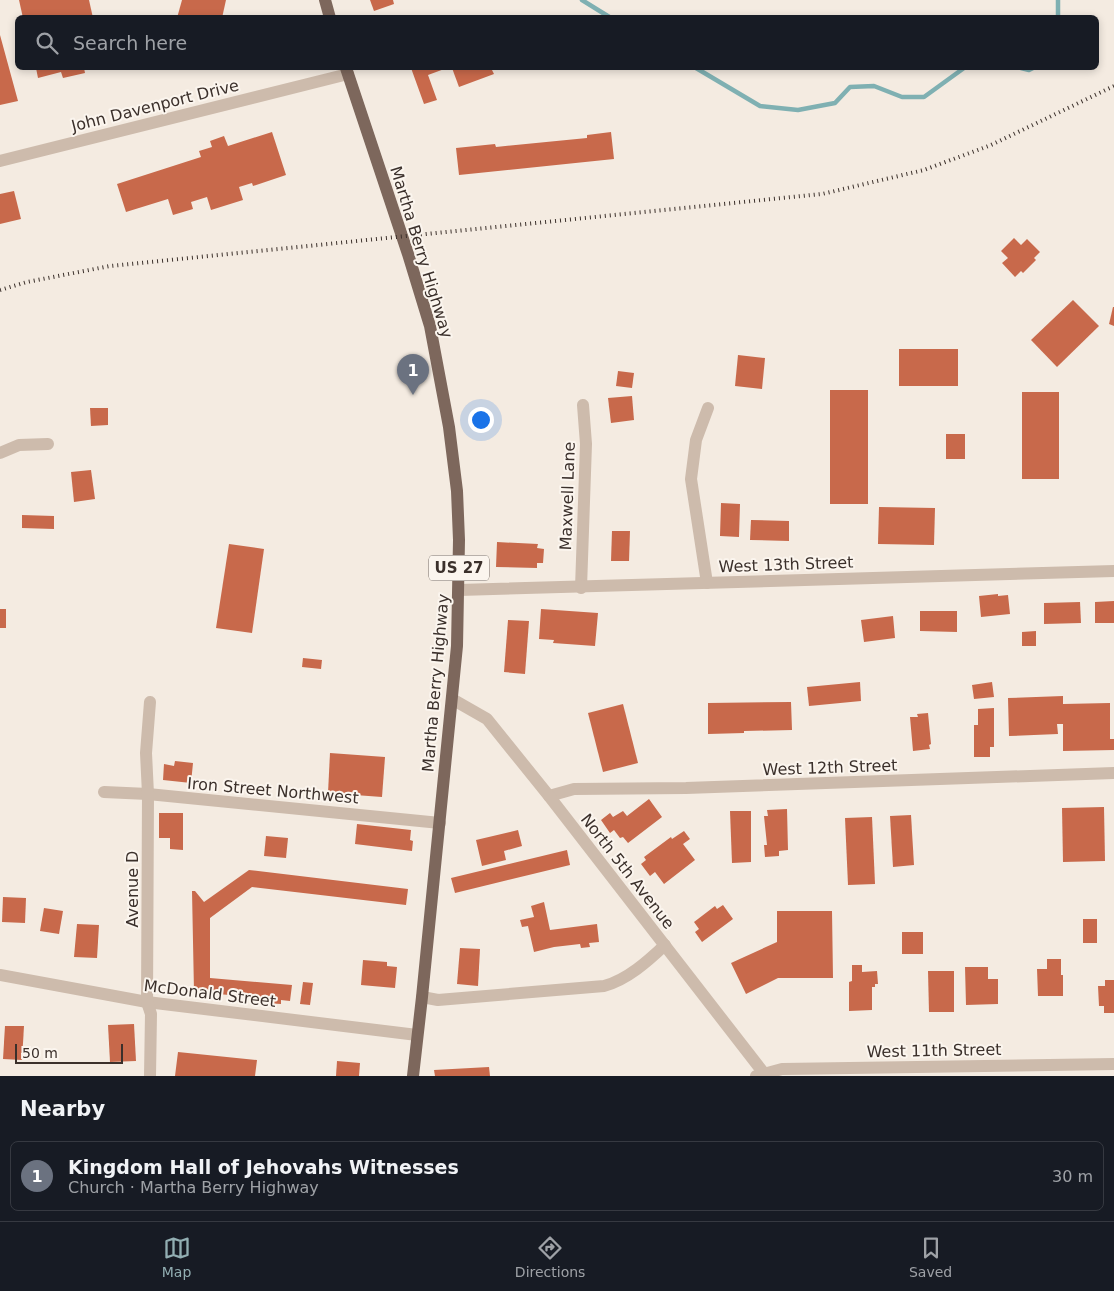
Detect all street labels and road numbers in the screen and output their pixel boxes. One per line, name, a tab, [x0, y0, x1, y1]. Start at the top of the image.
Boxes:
street label: John Davenport Drive	[68, 75, 241, 136]
street label: Martha Berry Highway	[386, 164, 457, 340]
street label: Maxwell Lane	[556, 441, 579, 551]
street label: West 13th Street	[718, 553, 854, 576]
road number: US 27	[429, 556, 489, 580]
street label: Martha Berry Highway	[418, 593, 453, 773]
street label: West 12th Street	[762, 756, 898, 779]
street label: Iron Street Northwest	[186, 774, 359, 807]
street label: North 5th Avenue	[577, 810, 678, 933]
street label: Avenue D	[123, 851, 142, 927]
street label: McDonald Street	[143, 976, 277, 1011]
street label: West 11th Street	[866, 1040, 1002, 1061]

